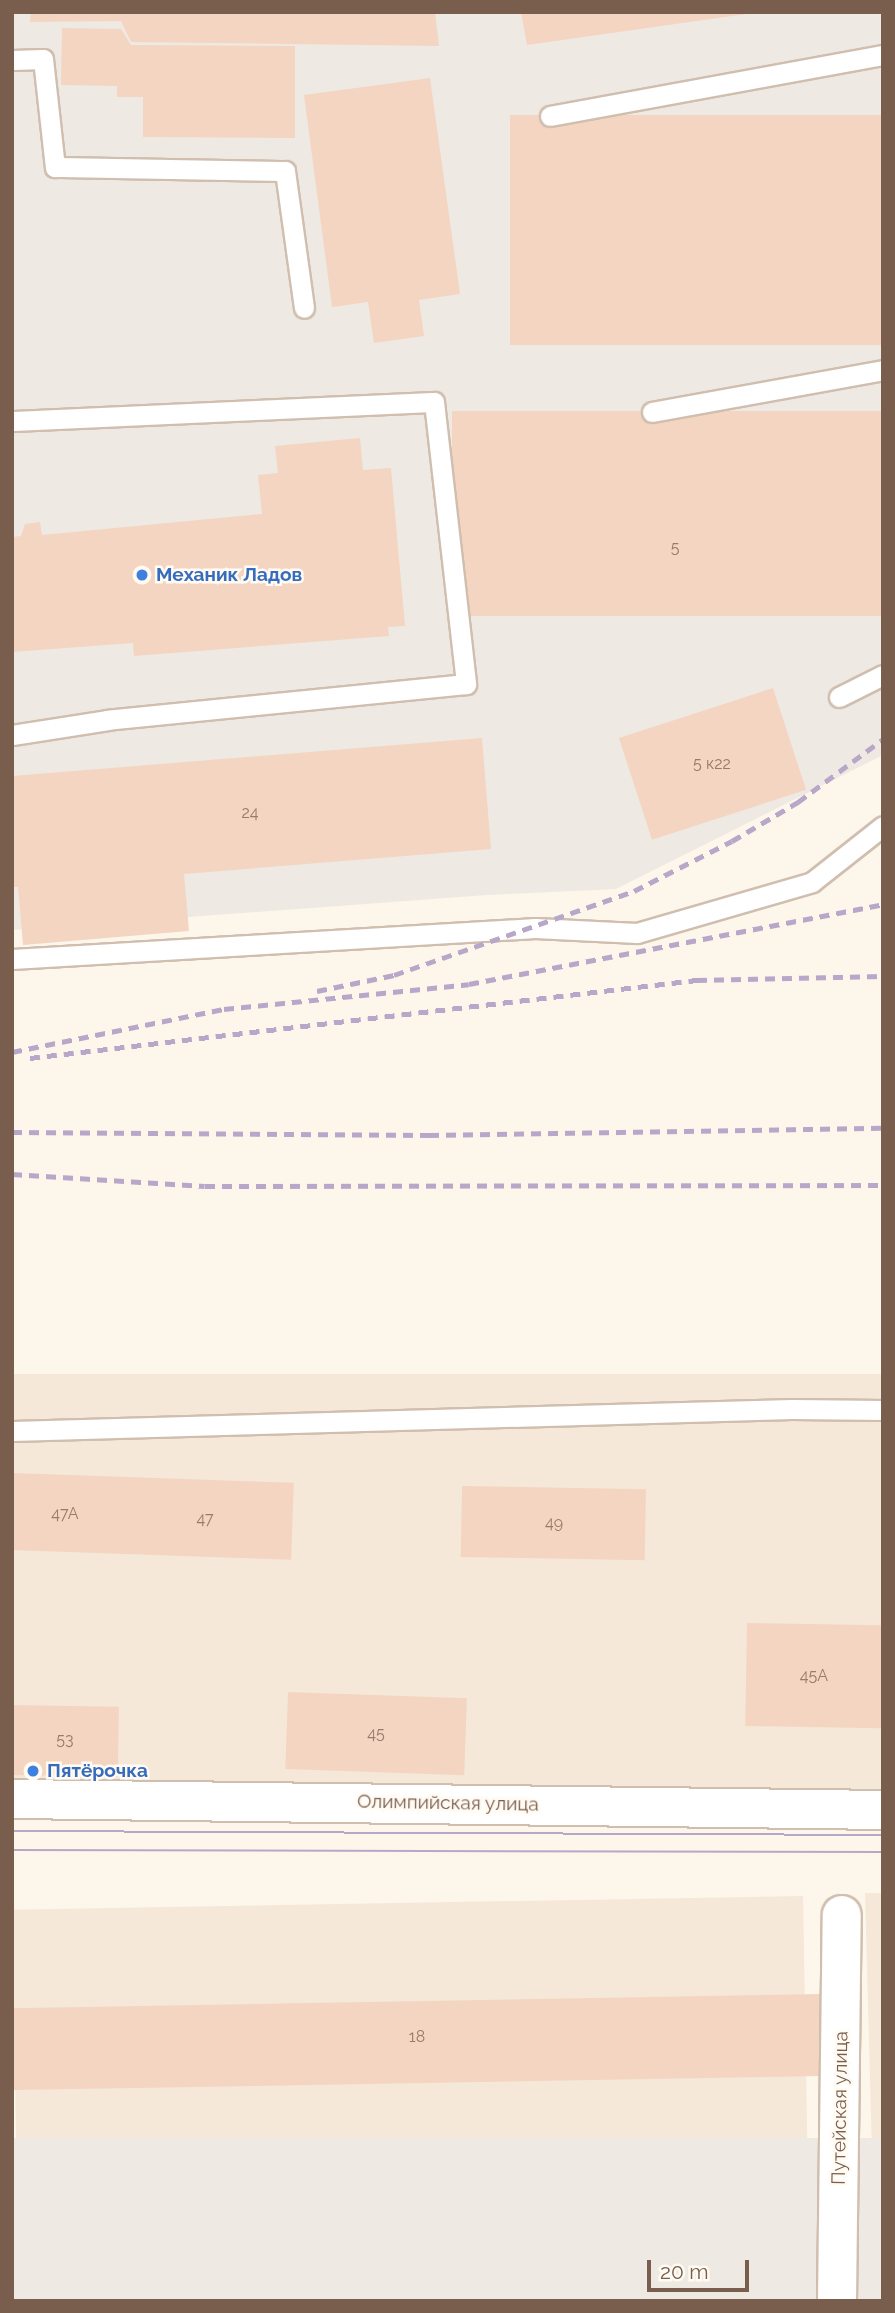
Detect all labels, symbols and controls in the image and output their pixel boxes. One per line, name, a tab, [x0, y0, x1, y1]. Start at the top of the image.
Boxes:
house number: 5	[671, 538, 679, 558]
place label: Механик Ладов	[156, 564, 302, 586]
marker: Механик Ладов	[134, 567, 150, 583]
house number: 5 к22	[693, 754, 731, 774]
house number: 24	[241, 803, 259, 823]
house number: 47А	[51, 1504, 79, 1524]
house number: 47	[196, 1509, 214, 1529]
house number: 49	[545, 1513, 563, 1533]
house number: 45А	[800, 1666, 828, 1686]
house number: 45	[367, 1724, 385, 1744]
house number: 53	[56, 1730, 74, 1750]
place label: Пятёрочка	[47, 1760, 148, 1782]
marker: Пятёрочка	[25, 1763, 41, 1779]
street label: Олимпийская улица	[357, 1790, 539, 1816]
house number: 18	[409, 2027, 425, 2047]
street label: Путейская улица	[827, 2031, 853, 2185]
scale bar	[650, 2246, 752, 2290]
text: 20 m	[660, 2259, 708, 2284]

